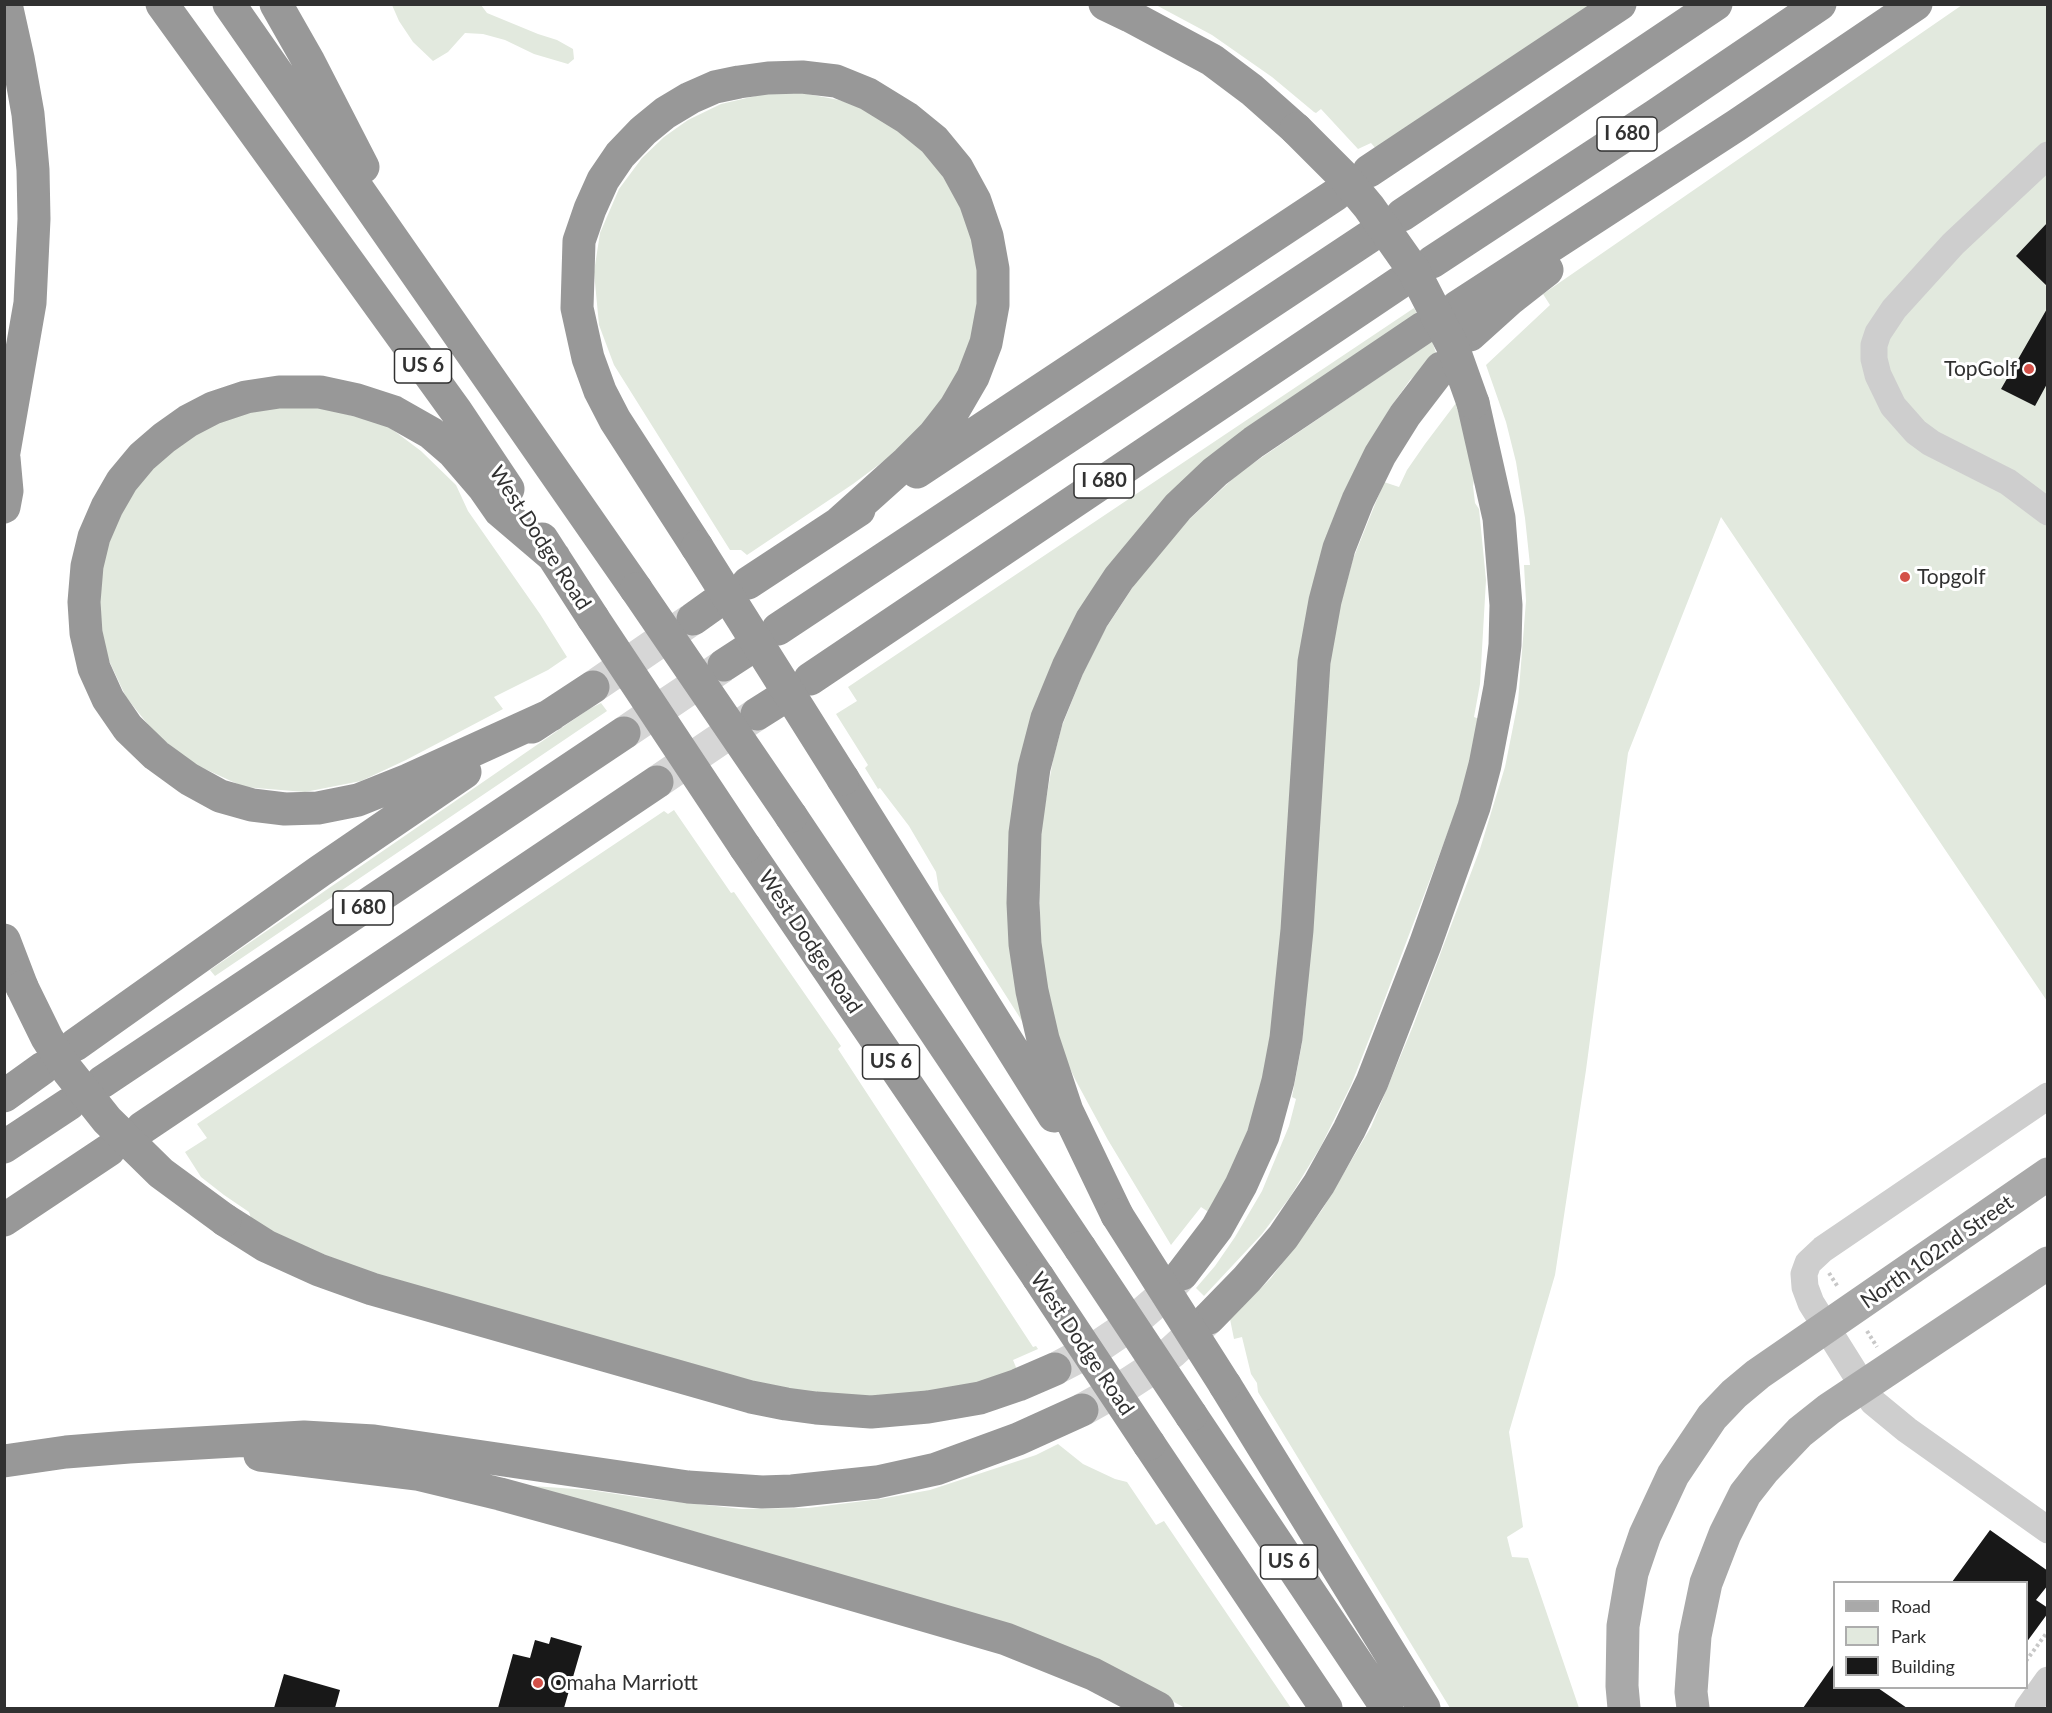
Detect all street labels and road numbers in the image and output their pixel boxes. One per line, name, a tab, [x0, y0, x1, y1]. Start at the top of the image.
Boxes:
road number: I 680	[1597, 117, 1657, 151]
road number: US 6	[394, 349, 452, 383]
street label: West Dodge Road	[484, 461, 596, 615]
road number: I 680	[1074, 464, 1134, 498]
street label: West Dodge Road	[753, 866, 867, 1018]
road number: I 680	[333, 891, 393, 925]
road number: US 6	[862, 1045, 920, 1079]
street label: North 102nd Street	[1856, 1190, 2018, 1314]
street label: West Dodge Road	[1025, 1268, 1139, 1420]
road number: US 6	[1260, 1545, 1318, 1579]

